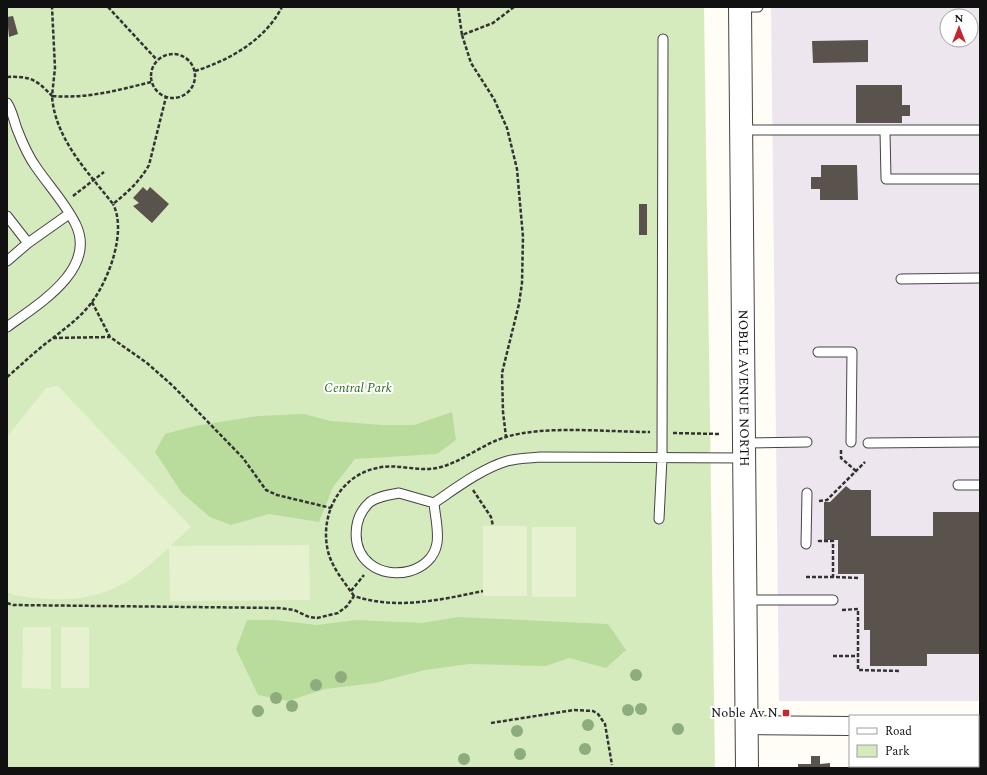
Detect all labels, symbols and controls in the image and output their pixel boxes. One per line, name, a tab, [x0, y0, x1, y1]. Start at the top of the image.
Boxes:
north arrow	[939, 8, 979, 48]
text: N	[955, 10, 964, 27]
street label: NOBLE AVENUE NORTH	[733, 309, 754, 467]
park label: Central Park	[324, 378, 392, 398]
place label: Noble Av N	[711, 703, 778, 723]
marker: Noble Av N	[781, 708, 791, 718]
legend	[849, 715, 979, 767]
text: Road	[885, 722, 912, 741]
text: Park	[885, 742, 910, 761]

